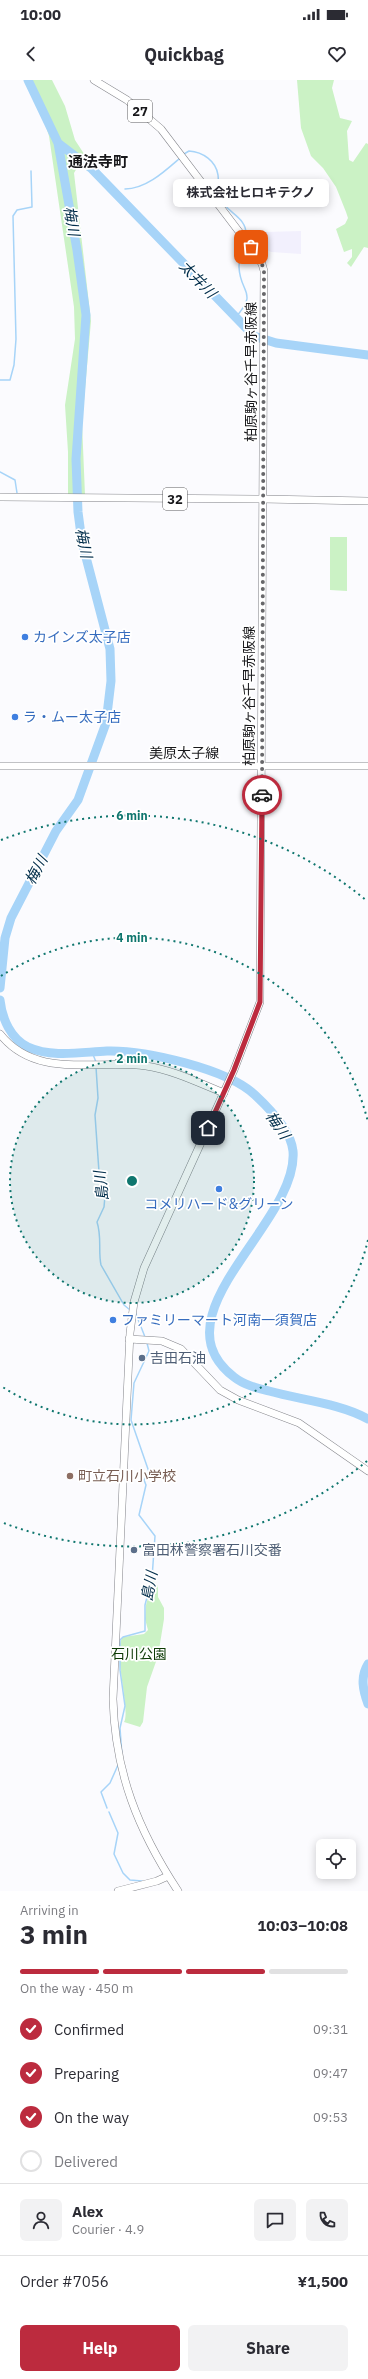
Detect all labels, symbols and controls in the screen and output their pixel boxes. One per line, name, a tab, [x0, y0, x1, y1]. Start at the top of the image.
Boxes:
text: 10:00	[20, 5, 61, 24]
icon: back	[20, 43, 42, 65]
text: Quickbag	[144, 43, 224, 66]
icon: heart	[326, 43, 348, 65]
road number: 27	[128, 100, 152, 122]
district label: 通法寺町	[68, 152, 128, 171]
callout: 株式会社ヒロキテクノ	[173, 179, 329, 207]
text: 株式会社ヒロキテクノ	[186, 184, 316, 201]
water label: 梅川	[60, 205, 84, 239]
pin	[234, 230, 268, 264]
icon: bag	[240, 236, 262, 258]
water label: 太井川	[176, 256, 222, 303]
street label: 柏原駒ヶ谷千早赤阪線	[242, 302, 260, 442]
road number: 32	[163, 488, 187, 510]
water label: 梅川	[72, 526, 97, 562]
street label: 柏原駒ヶ谷千早赤阪線	[240, 626, 258, 766]
place label: カインズ太子店	[33, 628, 131, 646]
marker: カインズ太子店	[20, 632, 30, 642]
place label: ラ・ムー太子店	[23, 708, 121, 726]
marker: ラ・ムー太子店	[10, 712, 20, 722]
street label: 美原太子線	[149, 744, 219, 762]
courier	[242, 775, 282, 815]
icon: car	[251, 784, 273, 806]
text: 6 min	[116, 808, 148, 823]
water label: 梅川	[21, 851, 52, 888]
text: 4 min	[116, 930, 148, 945]
text: 2 min	[116, 1051, 148, 1066]
water label: 梅川	[262, 1107, 295, 1144]
pin	[191, 1111, 225, 1145]
icon: home	[197, 1117, 219, 1139]
water label: 島川	[89, 1168, 112, 1202]
centre of rings	[125, 1174, 139, 1188]
marker: コメリハード&グリーン	[214, 1184, 224, 1194]
place label: コメリハード&グリーン	[144, 1195, 294, 1213]
place label: ファミリーマート河南一須賀店	[121, 1311, 317, 1329]
marker: ファミリーマート河南一須賀店	[108, 1315, 118, 1325]
place label: 吉田石油	[150, 1349, 206, 1367]
marker: 吉田石油	[137, 1353, 147, 1363]
place label: 町立石川小学校	[78, 1467, 176, 1485]
marker: 町立石川小学校	[65, 1471, 75, 1481]
place label: 富田林警察署石川交番	[142, 1541, 282, 1559]
marker: 富田林警察署石川交番	[129, 1545, 139, 1555]
water label: 島川	[137, 1568, 161, 1602]
park label: 石川公園	[111, 1645, 167, 1663]
map controls	[316, 1839, 356, 1879]
button: locate	[316, 1839, 356, 1879]
text: Arriving in	[20, 1902, 79, 1919]
text: 10:03–10:08	[257, 1916, 348, 1935]
text: 3 min	[20, 1917, 88, 1951]
text: On the way · 450 m	[20, 1980, 133, 1997]
icon: check	[20, 2018, 42, 2040]
text: Confirmed	[54, 2020, 124, 2039]
text: 09:31	[313, 2021, 348, 2038]
icon: check	[20, 2062, 42, 2084]
text: Preparing	[54, 2064, 119, 2083]
text: 09:47	[313, 2065, 348, 2082]
icon: check	[20, 2106, 42, 2128]
text: On the way	[54, 2108, 129, 2127]
text: 09:53	[313, 2109, 348, 2126]
text: Delivered	[54, 2152, 118, 2171]
button: person	[20, 2199, 62, 2241]
button: chat	[254, 2199, 296, 2241]
button: phone	[306, 2199, 348, 2241]
text: Alex	[72, 2202, 103, 2221]
text: Courier · 4.9	[72, 2221, 144, 2238]
text: Order #7056	[20, 2272, 109, 2291]
text: ¥1,500	[298, 2272, 348, 2291]
button: Help	[20, 2325, 180, 2371]
button: Share	[188, 2325, 348, 2371]

